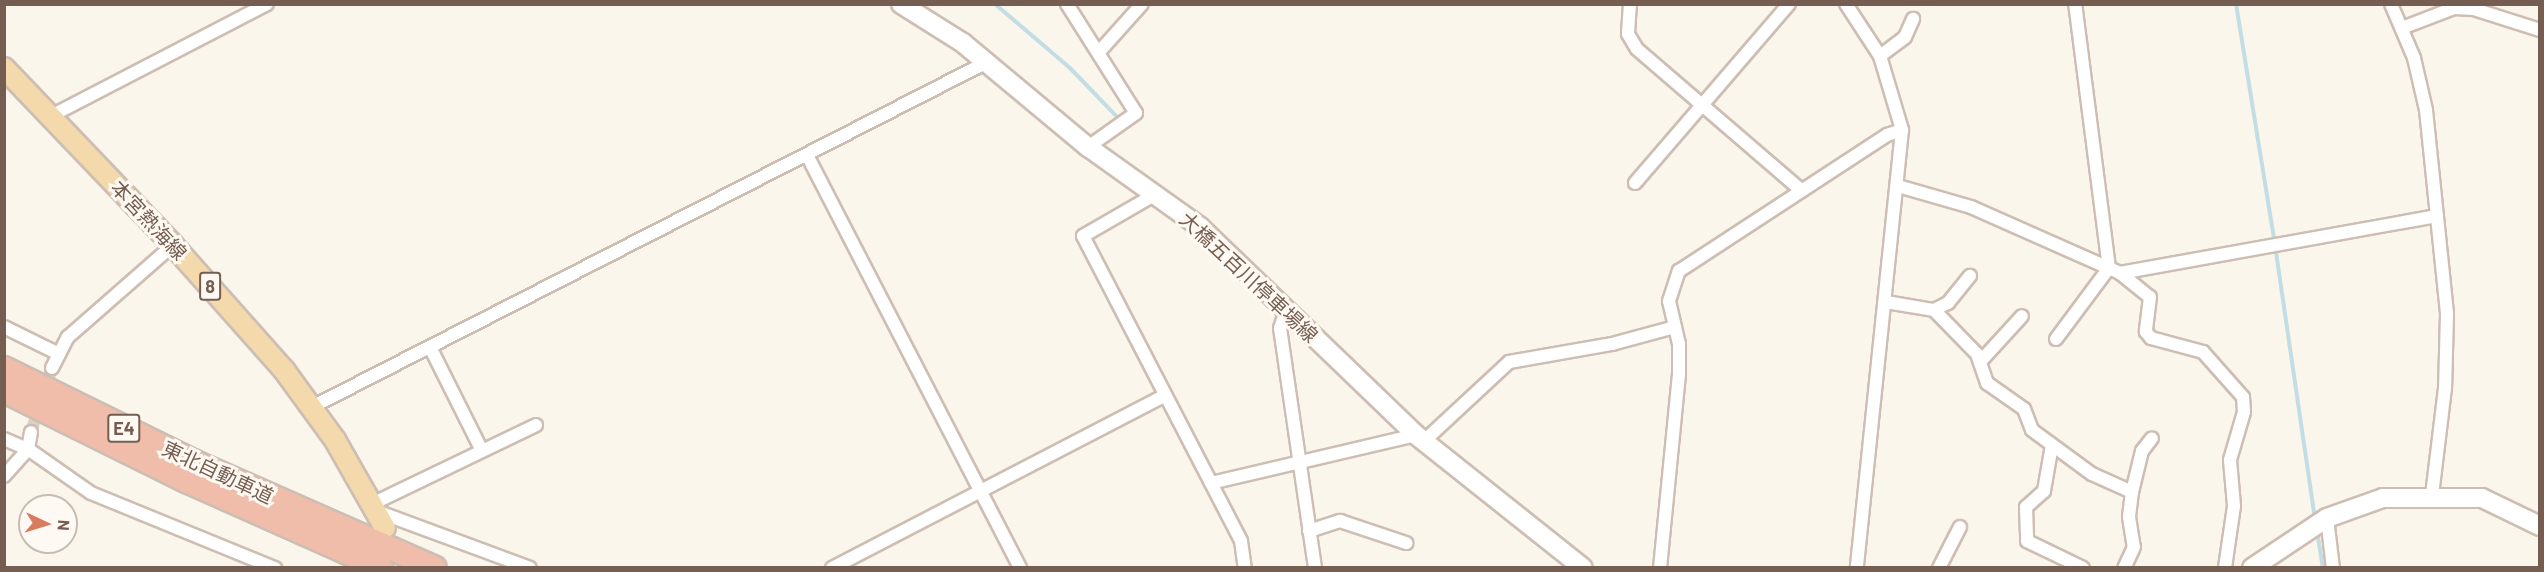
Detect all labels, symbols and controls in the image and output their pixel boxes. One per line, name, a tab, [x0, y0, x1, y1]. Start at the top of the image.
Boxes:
street label: 本宮熱海線	[106, 175, 192, 265]
street label: 大橋五百川停車場線	[1175, 207, 1323, 347]
road number: 8	[198, 271, 222, 301]
road number: E4	[106, 413, 142, 443]
street label: 東北自動車道	[159, 436, 277, 508]
north arrow	[18, 494, 78, 554]
text: N	[55, 519, 74, 531]

